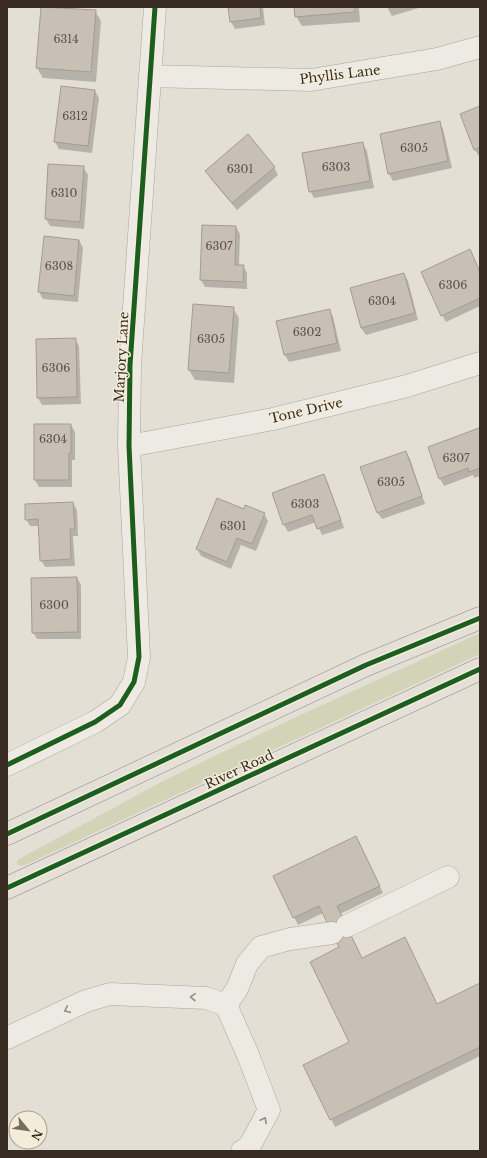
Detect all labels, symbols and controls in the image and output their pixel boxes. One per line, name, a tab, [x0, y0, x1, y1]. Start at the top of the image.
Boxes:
house number: 6314	[53, 32, 79, 46]
street label: Phyllis Lane	[299, 61, 381, 88]
house number: 6312	[62, 109, 88, 123]
house number: 6305	[400, 141, 428, 155]
house number: 6303	[322, 160, 350, 174]
house number: 6301	[227, 162, 253, 176]
house number: 6310	[51, 186, 77, 200]
house number: 6307	[205, 239, 233, 253]
house number: 6308	[45, 259, 73, 273]
house number: 6306	[439, 278, 467, 292]
house number: 6304	[368, 294, 396, 308]
street label: Marjory Lane	[111, 311, 132, 403]
house number: 6302	[293, 325, 321, 339]
house number: 6305	[197, 332, 225, 346]
house number: 6306	[42, 361, 70, 375]
street label: Tone Drive	[268, 394, 344, 427]
house number: 6304	[39, 432, 67, 446]
house number: 6307	[442, 451, 470, 465]
house number: 6305	[377, 475, 405, 489]
house number: 6303	[291, 497, 319, 511]
house number: 6301	[220, 519, 246, 533]
house number: 6300	[39, 598, 69, 612]
street label: River Road	[202, 746, 276, 793]
one-way arrow	[190, 993, 196, 1002]
one-way arrow	[63, 1005, 71, 1013]
north arrow	[8, 1110, 48, 1150]
one-way arrow	[259, 1116, 267, 1124]
text: N	[28, 1127, 45, 1143]

